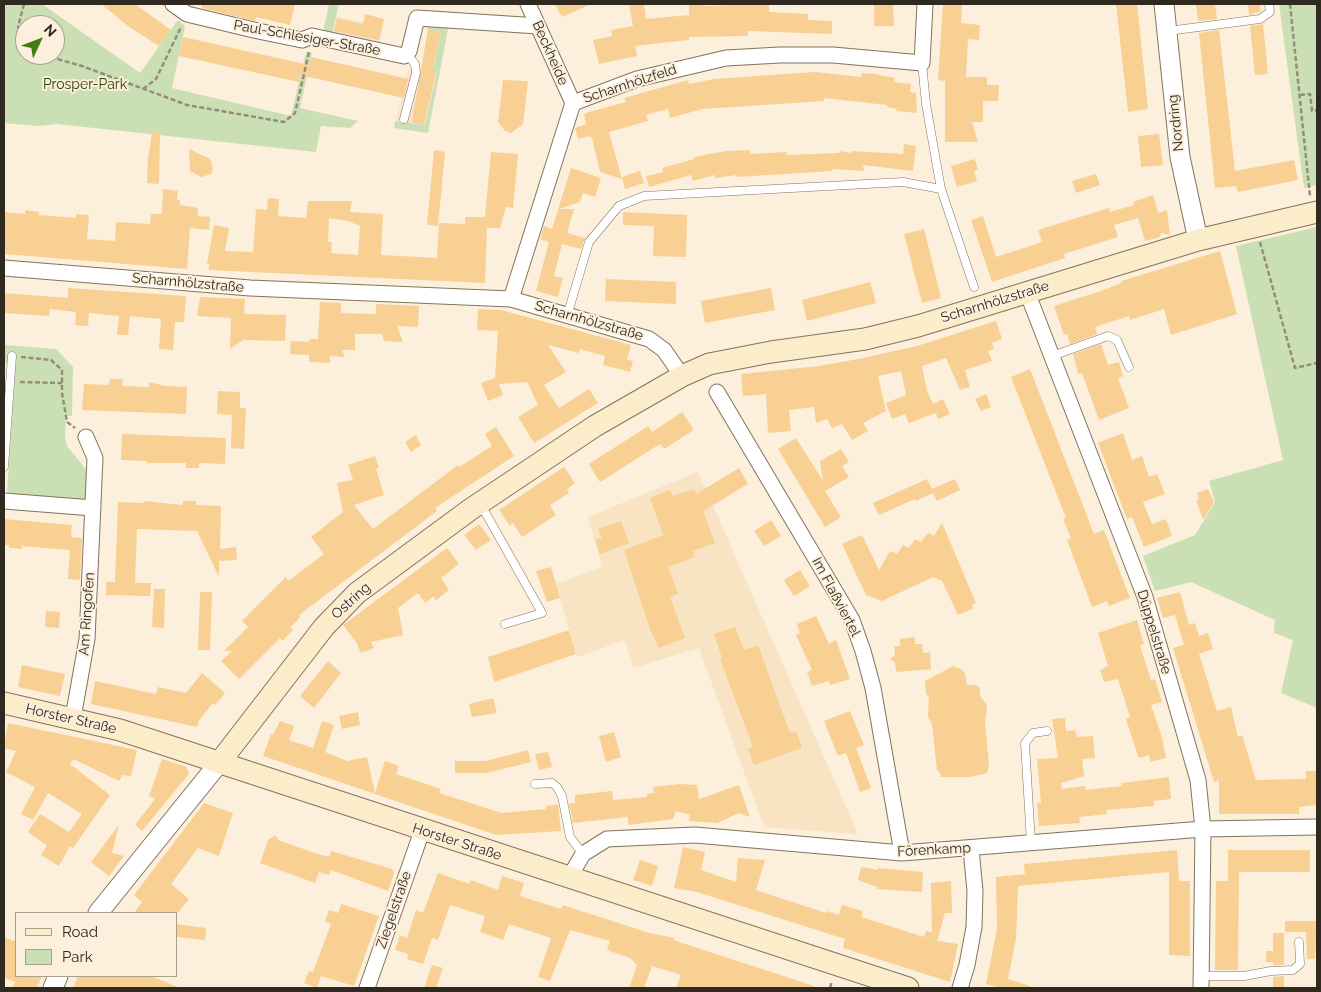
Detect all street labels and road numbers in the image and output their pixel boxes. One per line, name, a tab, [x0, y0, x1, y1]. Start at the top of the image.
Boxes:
street label: Paul-Schlesiger-Straße	[232, 17, 382, 59]
street label: Beckheide	[528, 18, 572, 88]
street label: Scharnhölzfeld	[581, 61, 679, 107]
street label: Nordring	[1165, 94, 1187, 152]
street label: Scharnhölzstraße	[131, 270, 245, 296]
street label: Scharnhölzstraße	[939, 278, 1051, 326]
street label: Scharnhölzstraße	[533, 297, 645, 345]
street label: Im Flaßviertel	[808, 555, 864, 639]
street label: Am Ringofen	[76, 572, 98, 656]
street label: Ostring	[328, 579, 374, 623]
street label: Düppelstraße	[1133, 588, 1175, 676]
street label: Horster Straße	[24, 700, 118, 738]
street label: Horster Straße	[410, 820, 504, 864]
street label: Förenkamp	[897, 840, 971, 860]
street label: Ziegelstraße	[373, 869, 415, 951]

